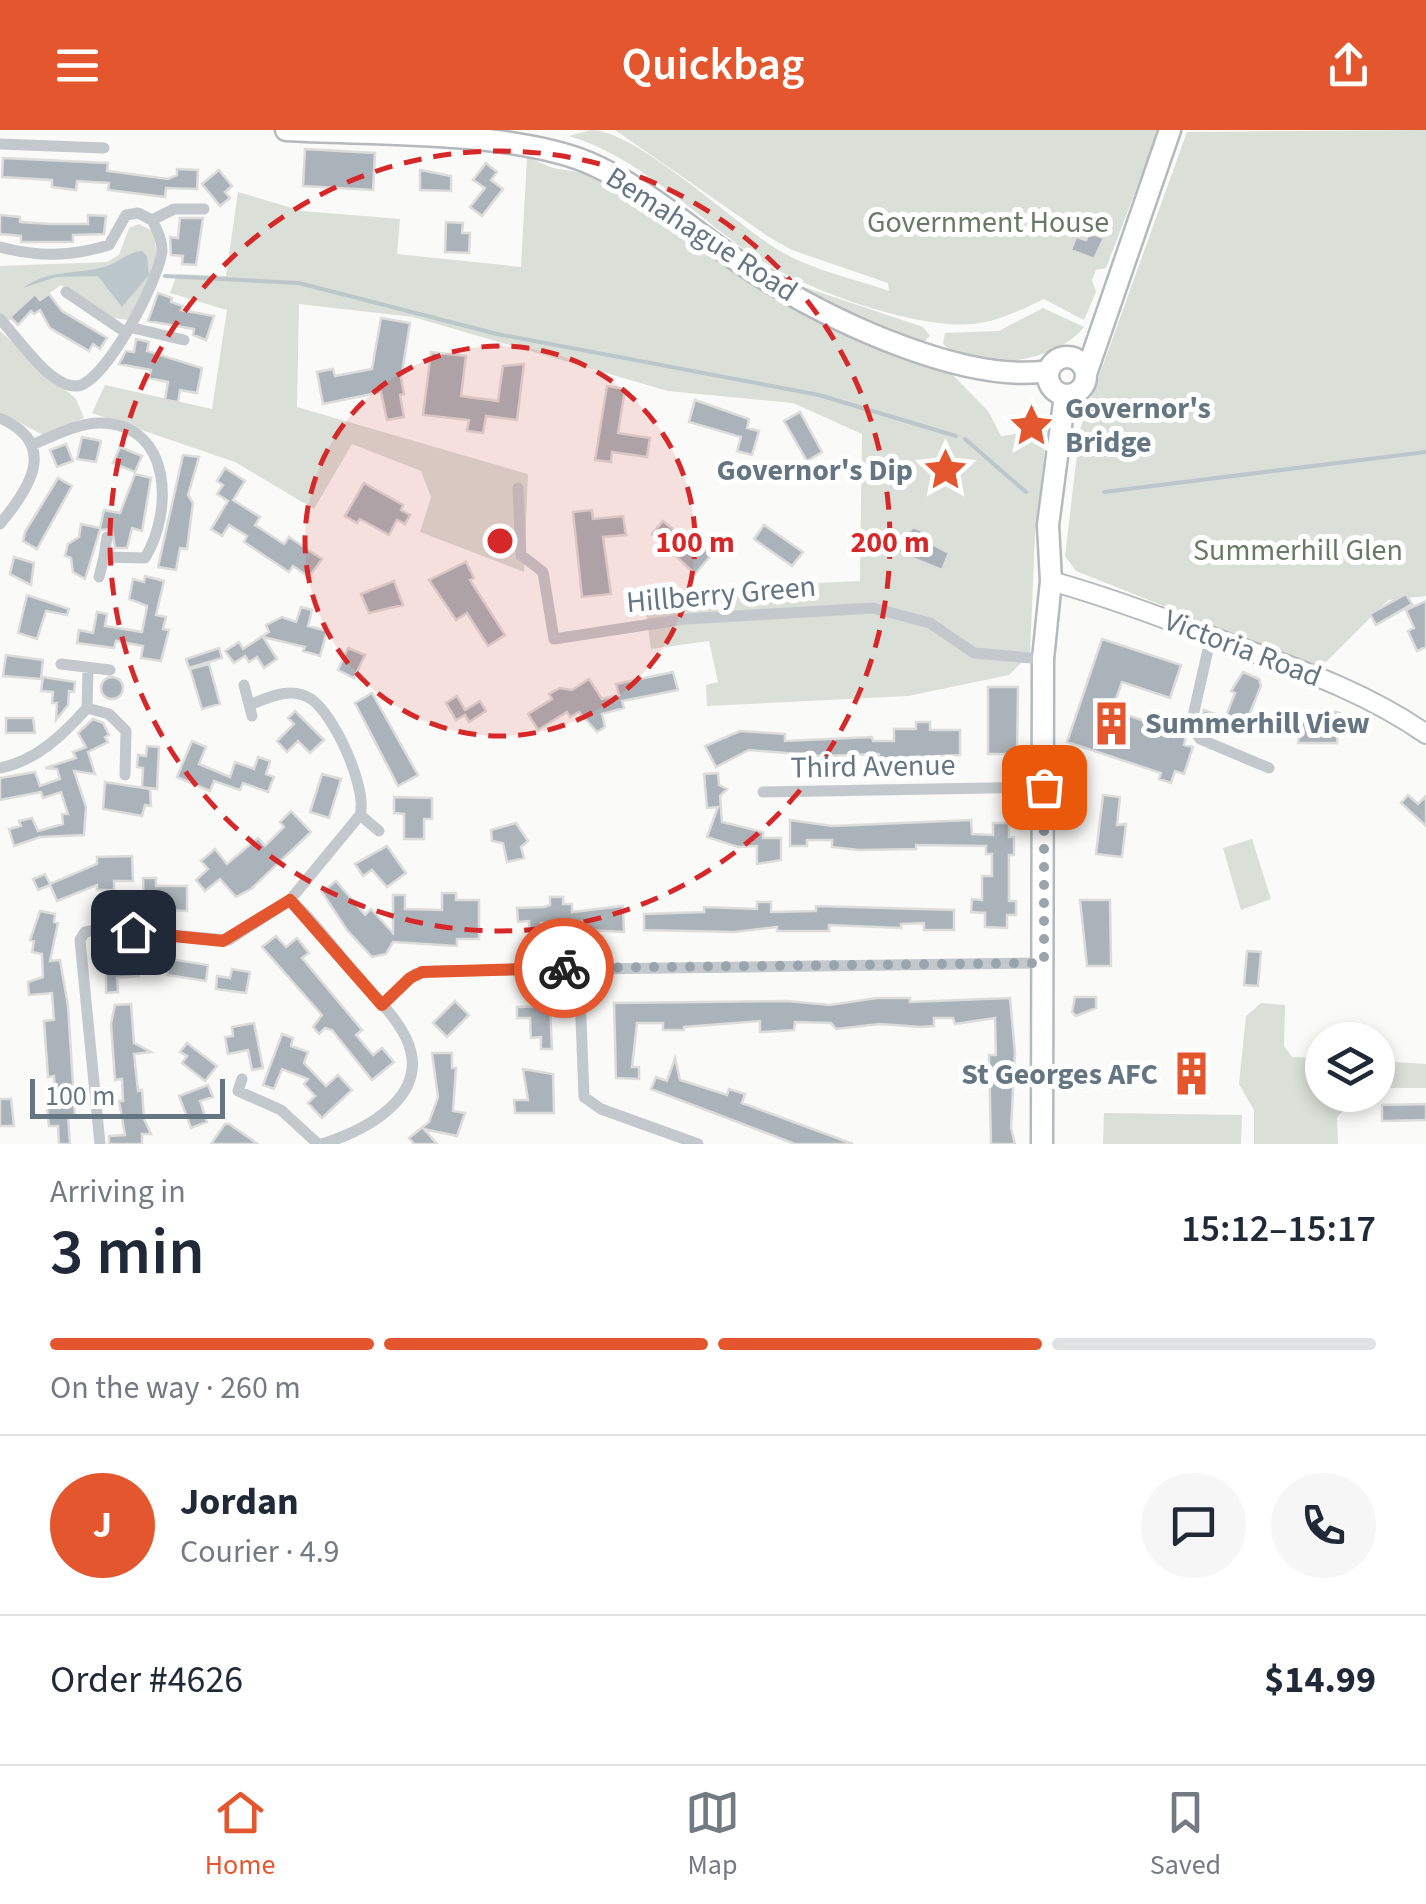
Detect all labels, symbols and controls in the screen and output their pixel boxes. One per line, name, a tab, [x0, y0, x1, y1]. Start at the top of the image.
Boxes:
text: Quickbag	[622, 33, 804, 97]
icon: menu	[50, 38, 105, 93]
icon: share	[1321, 38, 1376, 93]
street label: Bemahague Road	[597, 156, 806, 313]
park label: Government House	[867, 201, 1109, 244]
place label: Governor's Bridge	[1065, 387, 1211, 464]
place icon: Governor's Bridge	[1008, 401, 1056, 449]
place icon: Governor's Dip	[922, 446, 970, 494]
place label: Governor's Dip	[717, 449, 913, 492]
text: 100 m	[655, 521, 735, 564]
text: 200 m	[850, 521, 930, 564]
centre of rings	[482, 523, 518, 559]
park label: Summerhill Glen	[1193, 529, 1403, 572]
street label: Hillberry Green	[624, 565, 818, 624]
street label: Victoria Road	[1158, 599, 1328, 698]
building icon: Summerhill View	[1088, 699, 1136, 747]
place label: Summerhill View	[1145, 702, 1370, 745]
street label: Third Avenue	[790, 744, 956, 789]
pin	[1002, 745, 1087, 830]
icon: bag	[1017, 760, 1072, 815]
pin	[91, 890, 176, 975]
icon: home	[106, 905, 161, 960]
courier	[514, 918, 614, 1018]
icon: bike	[537, 941, 592, 996]
map controls	[1305, 1022, 1395, 1112]
button: layers	[1305, 1022, 1395, 1112]
building icon: St Georges AFC	[1167, 1050, 1215, 1098]
place label: St Georges AFC	[961, 1053, 1158, 1096]
scale bar	[30, 1074, 225, 1118]
text: 100 m	[45, 1076, 116, 1116]
text: Arriving in	[50, 1169, 186, 1215]
text: 15:12–15:17	[1181, 1202, 1376, 1256]
text: 3 min	[50, 1206, 205, 1299]
text: On the way · 260 m	[50, 1365, 301, 1411]
button: chat	[1141, 1473, 1246, 1578]
button: phone	[1271, 1473, 1376, 1578]
text: Jordan	[180, 1475, 299, 1529]
text: J	[93, 1498, 112, 1552]
text: Courier · 4.9	[180, 1529, 340, 1575]
text: Order #4626	[50, 1653, 243, 1707]
text: $14.99	[1264, 1653, 1376, 1707]
tab: Home	[205, 1785, 275, 1885]
tab: Map	[685, 1785, 740, 1885]
tab: Saved	[1150, 1785, 1221, 1885]

